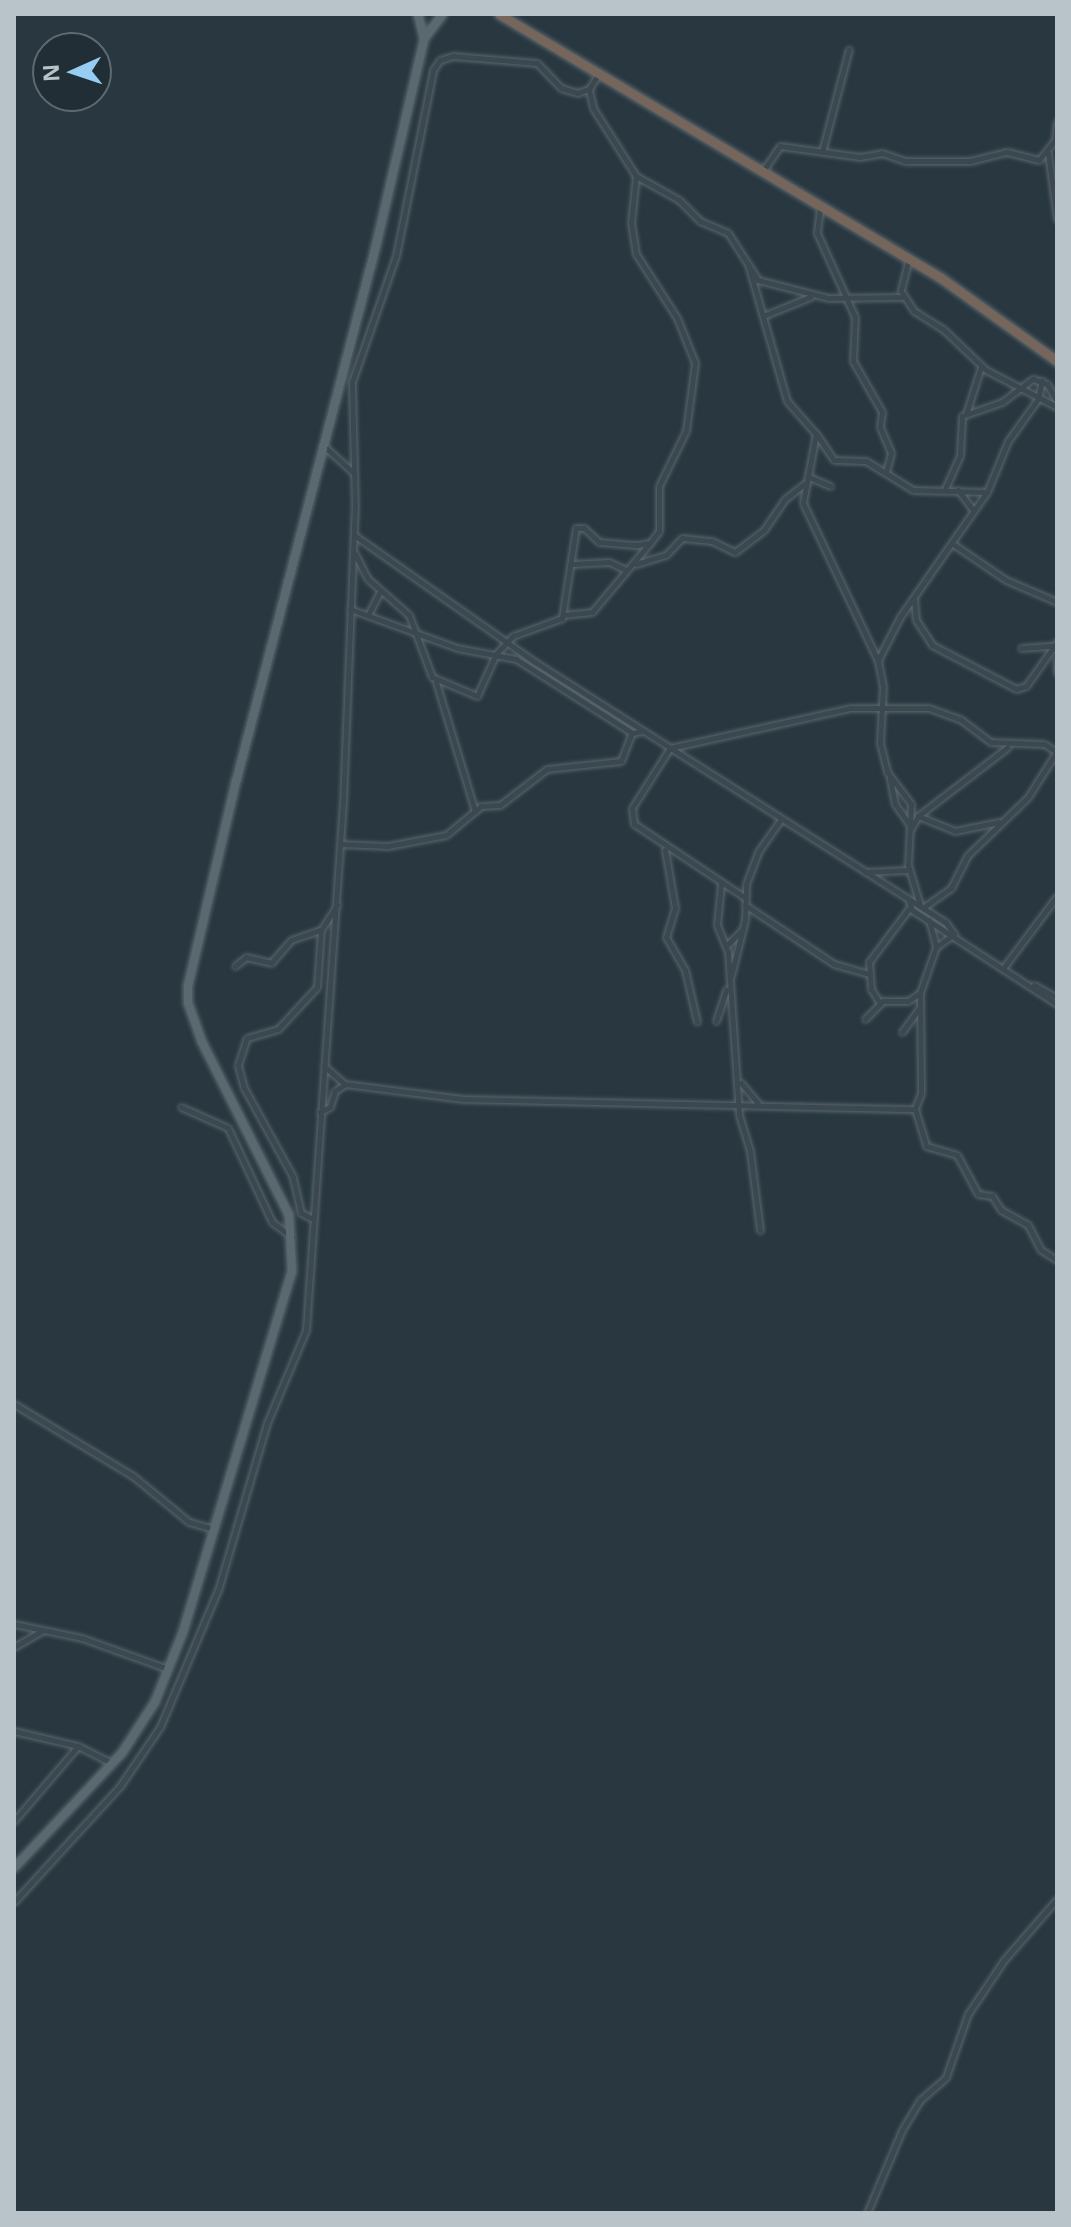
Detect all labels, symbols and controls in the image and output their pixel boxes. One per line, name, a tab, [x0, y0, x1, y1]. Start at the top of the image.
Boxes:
north arrow	[32, 32, 112, 112]
text: N	[35, 63, 65, 83]

